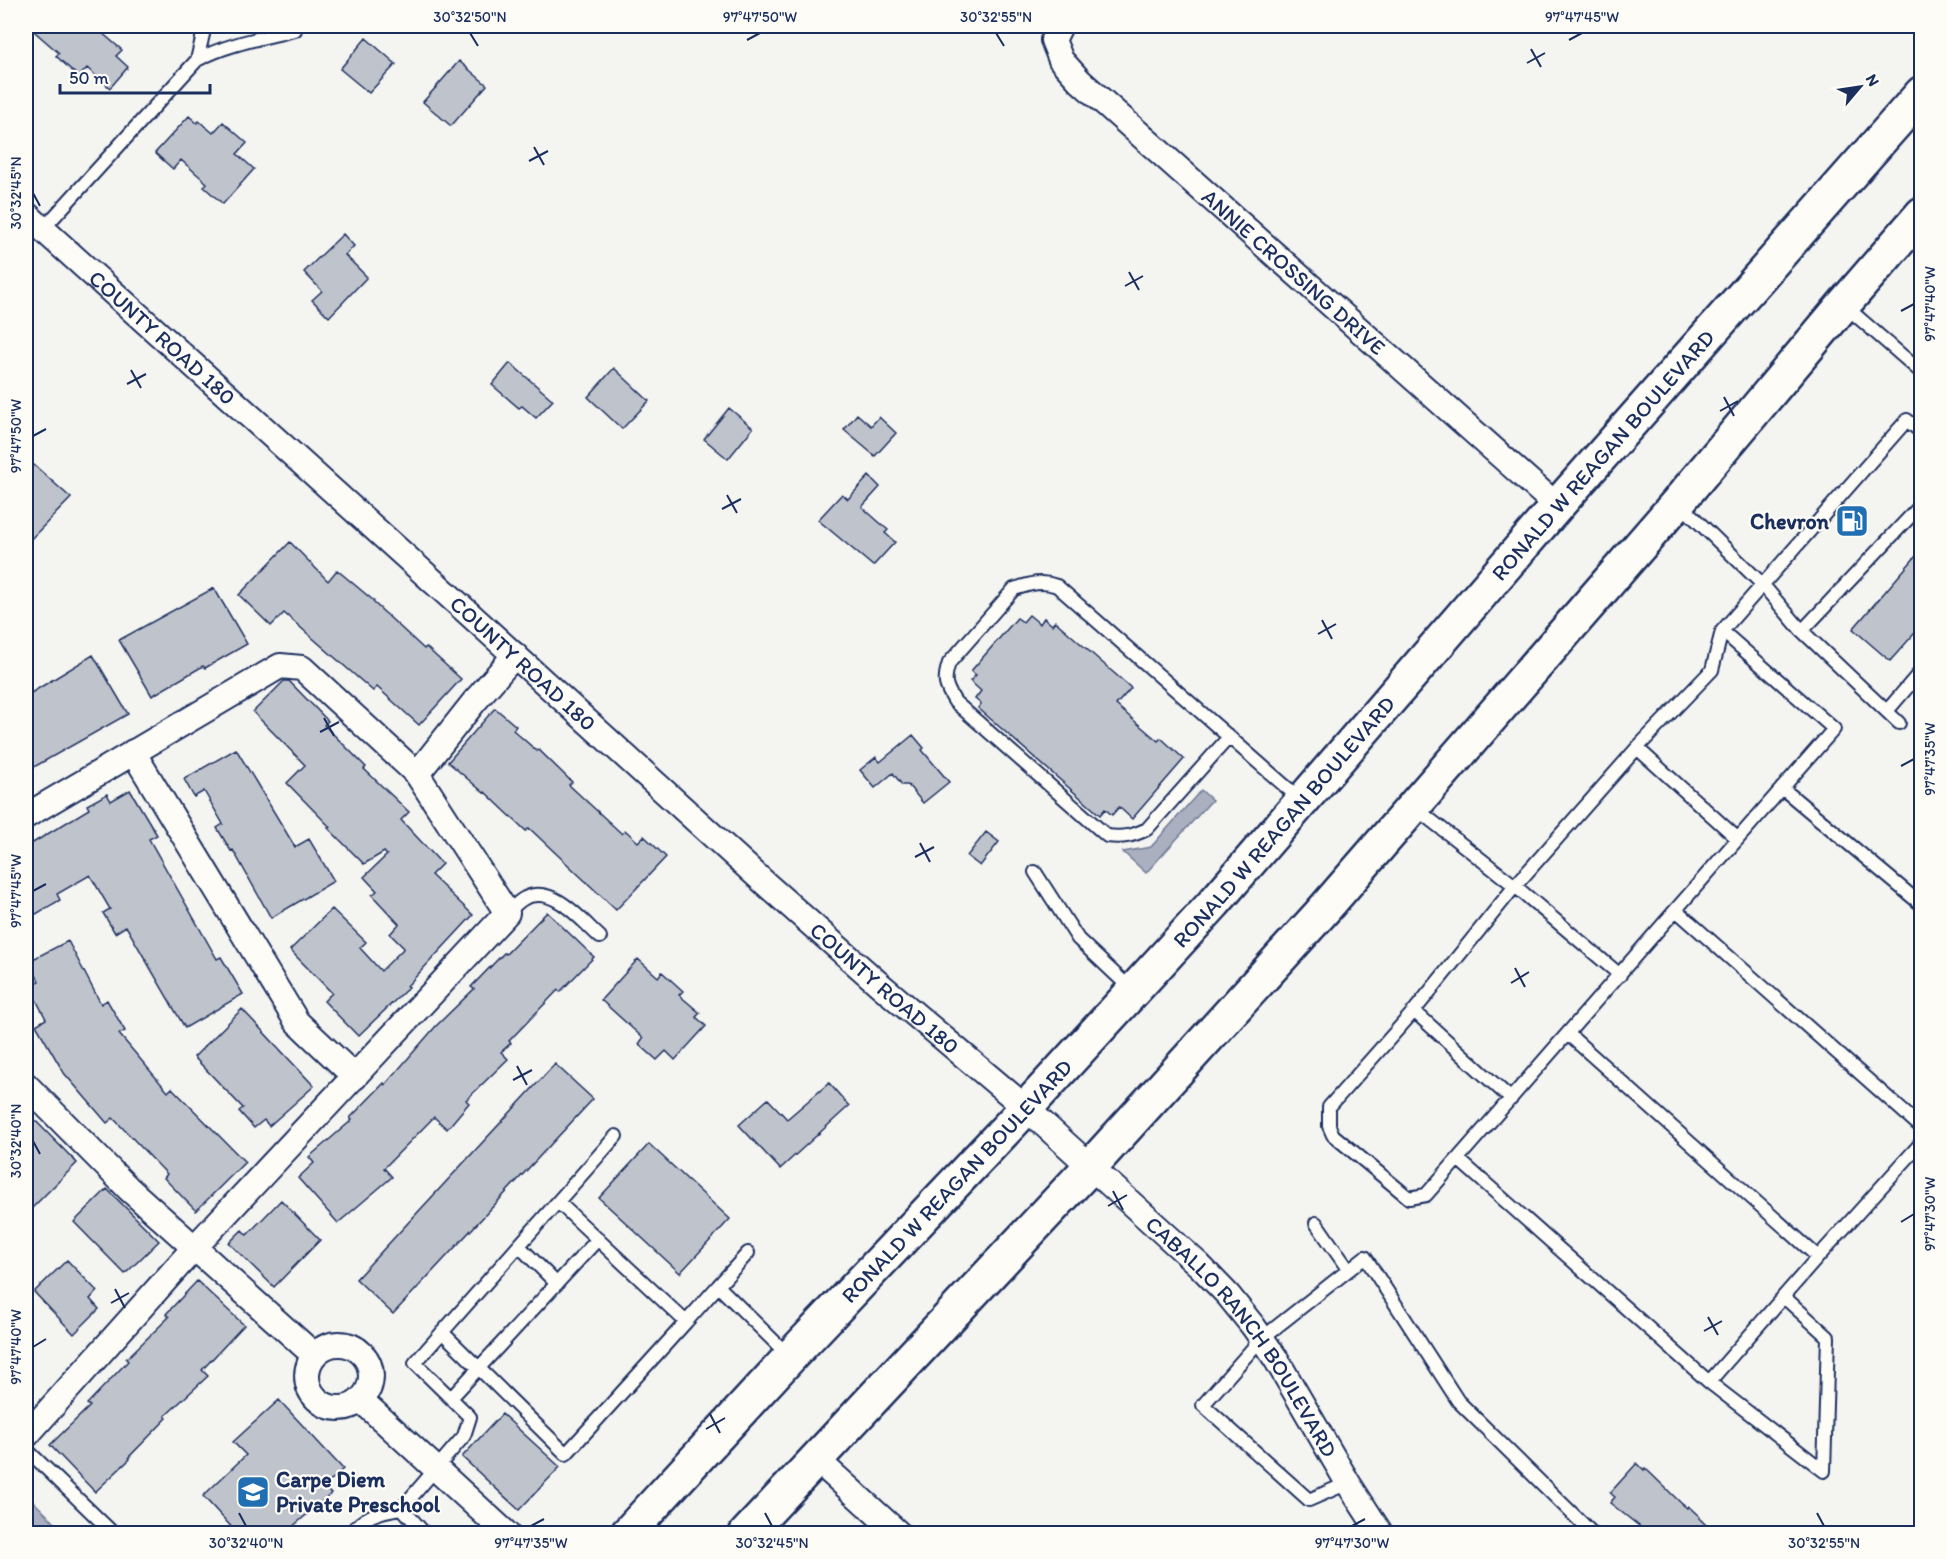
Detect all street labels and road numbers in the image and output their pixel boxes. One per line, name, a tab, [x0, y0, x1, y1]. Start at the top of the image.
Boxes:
street label: ANNIE CROSSING DRIVE	[1196, 183, 1391, 361]
street label: COUNTY ROAD 180	[83, 265, 241, 411]
street label: RONALD W REAGAN BOULEVARD	[1486, 324, 1720, 586]
street label: COUNTY ROAD 180	[444, 590, 602, 737]
street label: RONALD W REAGAN BOULEVARD	[1167, 690, 1401, 953]
street label: COUNTY ROAD 180	[804, 916, 965, 1060]
street label: RONALD W REAGAN BOULEVARD	[836, 1054, 1078, 1309]
street label: CABALLO RANCH BOULEVARD	[1140, 1210, 1343, 1462]

